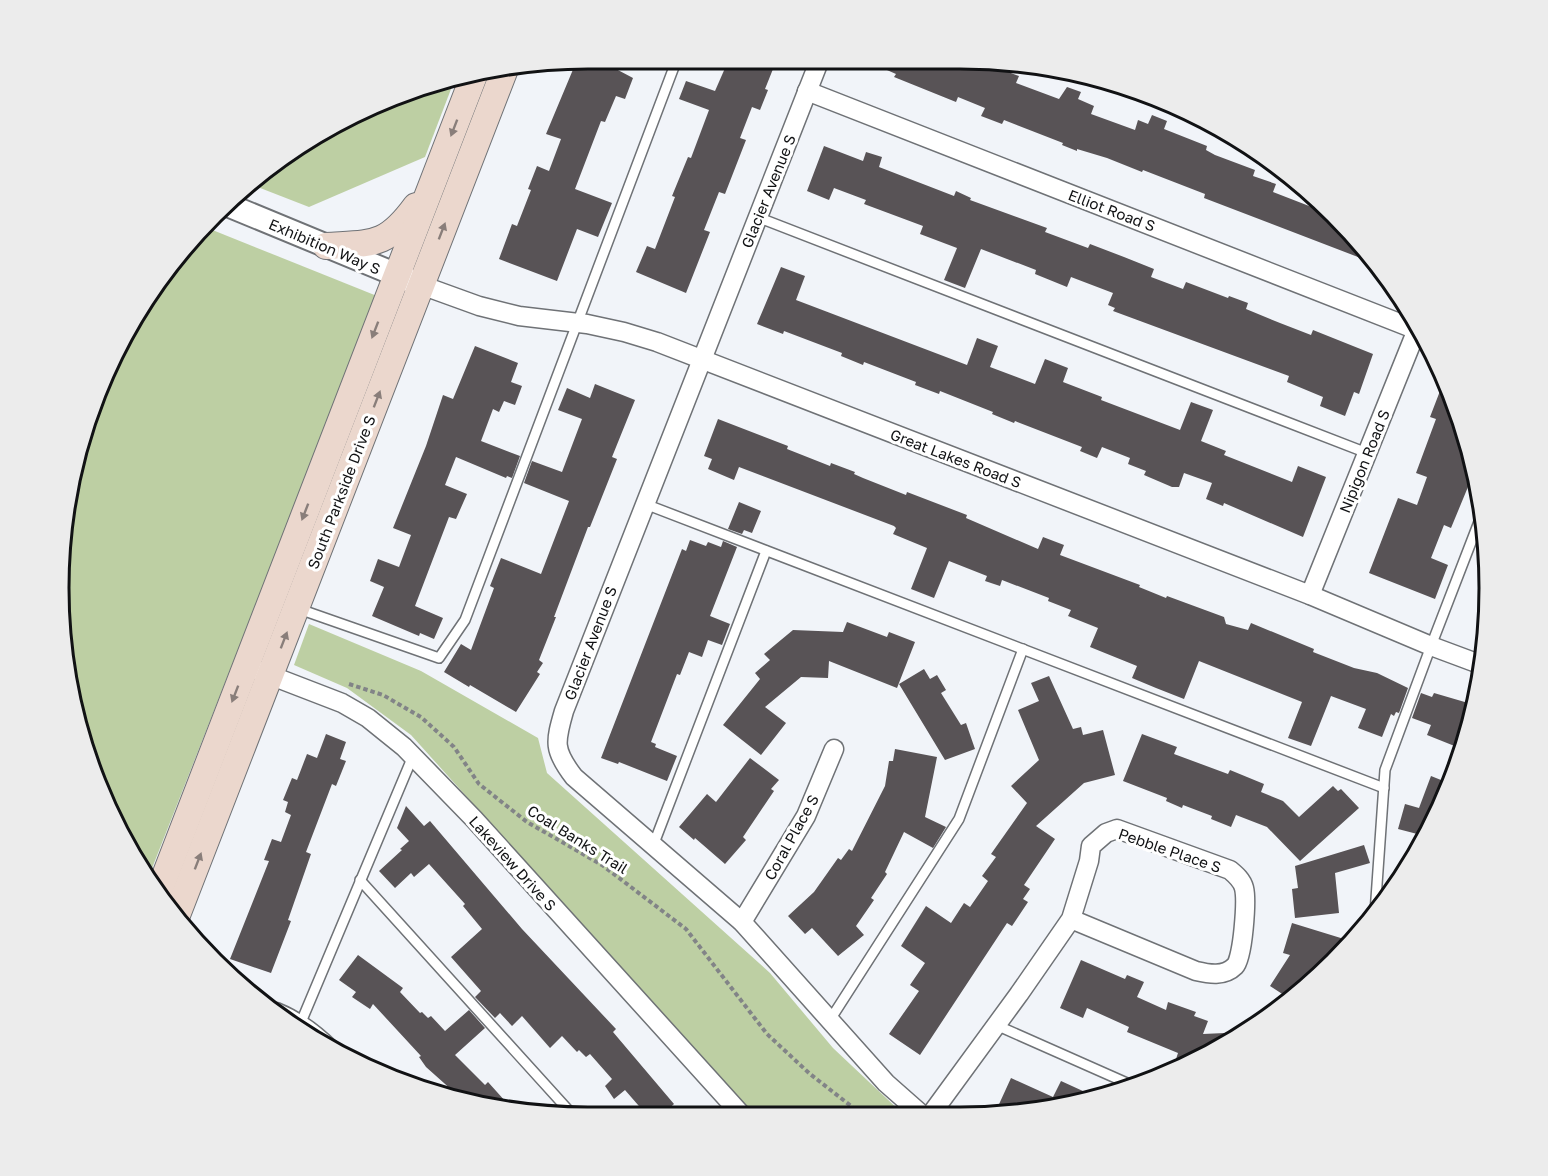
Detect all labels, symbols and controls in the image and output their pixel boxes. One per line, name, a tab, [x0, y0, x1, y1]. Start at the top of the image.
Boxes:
one-way arrow	[448, 119, 458, 137]
street label: Glacier Avenue S	[737, 132, 799, 250]
street label: Elliot Road S	[1066, 185, 1158, 235]
street label: Exhibition Way S	[266, 214, 384, 278]
one-way arrow	[437, 221, 447, 239]
one-way arrow	[370, 322, 380, 340]
one-way arrow	[373, 390, 382, 408]
street label: Nipigon Road S	[1335, 407, 1393, 515]
street label: South Parkside Drive S	[303, 413, 379, 571]
street label: Great Lakes Road S	[888, 425, 1024, 491]
one-way arrow	[300, 503, 309, 521]
street label: Glacier Avenue S	[560, 583, 620, 703]
one-way arrow	[280, 631, 290, 649]
one-way arrow	[230, 685, 239, 703]
street label: Coral Place S	[760, 791, 822, 883]
street label: Coal Banks Trail	[524, 801, 632, 877]
street label: Lakeview Drive S	[466, 812, 560, 914]
street label: Pebble Place S	[1116, 824, 1224, 876]
one-way arrow	[194, 852, 203, 870]

